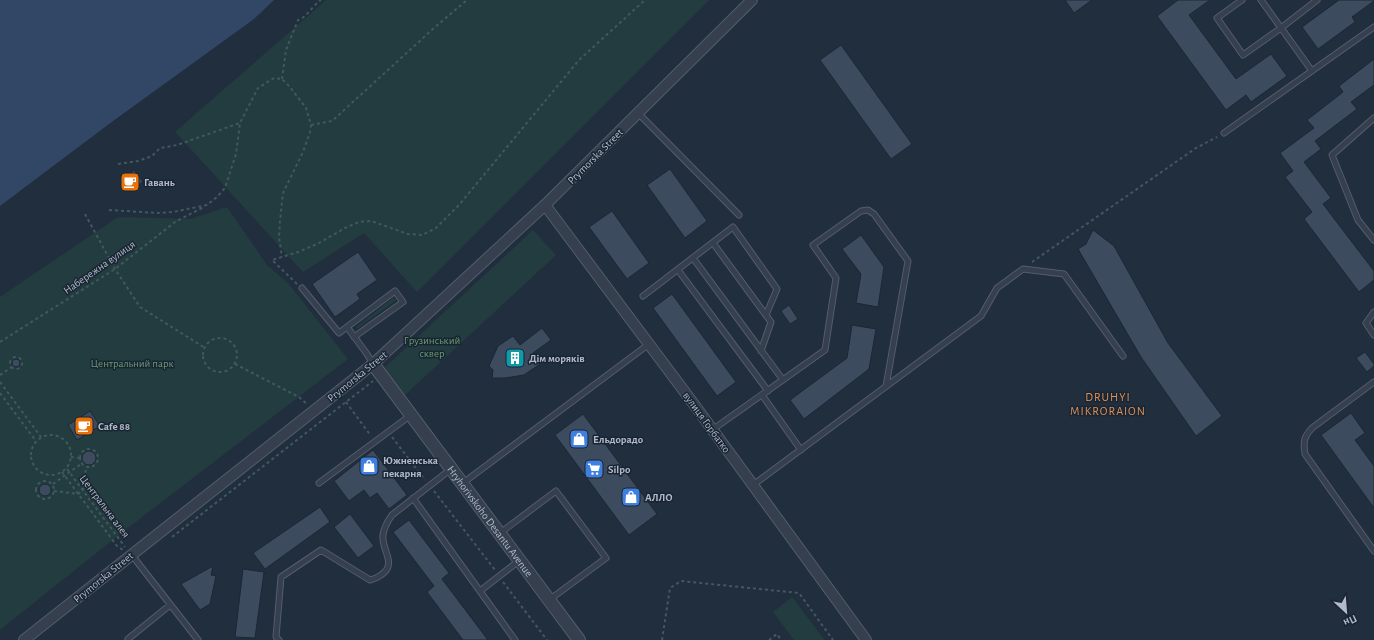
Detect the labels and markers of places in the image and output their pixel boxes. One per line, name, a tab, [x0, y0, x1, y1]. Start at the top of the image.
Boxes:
cafe icon: Гавань	[119, 171, 141, 193]
place label: Гавань	[144, 177, 176, 188]
building icon: Дім моряків	[504, 347, 526, 369]
place label: Дім моряків	[529, 353, 585, 364]
cafe icon: Cafe 88	[73, 415, 95, 437]
place label: Cafe 88	[98, 421, 130, 432]
shop icon: Ельдорадо	[568, 428, 590, 450]
place label: Ельдорадо	[593, 434, 644, 445]
shop icon: Южненська пекарня	[358, 455, 380, 477]
place label: Южненська пекарня	[383, 455, 438, 479]
supermarket icon: Silpo	[583, 458, 605, 480]
place label: Silpo	[608, 464, 631, 475]
shop icon: АЛЛО	[620, 486, 642, 508]
place label: АЛЛО	[645, 492, 673, 503]

